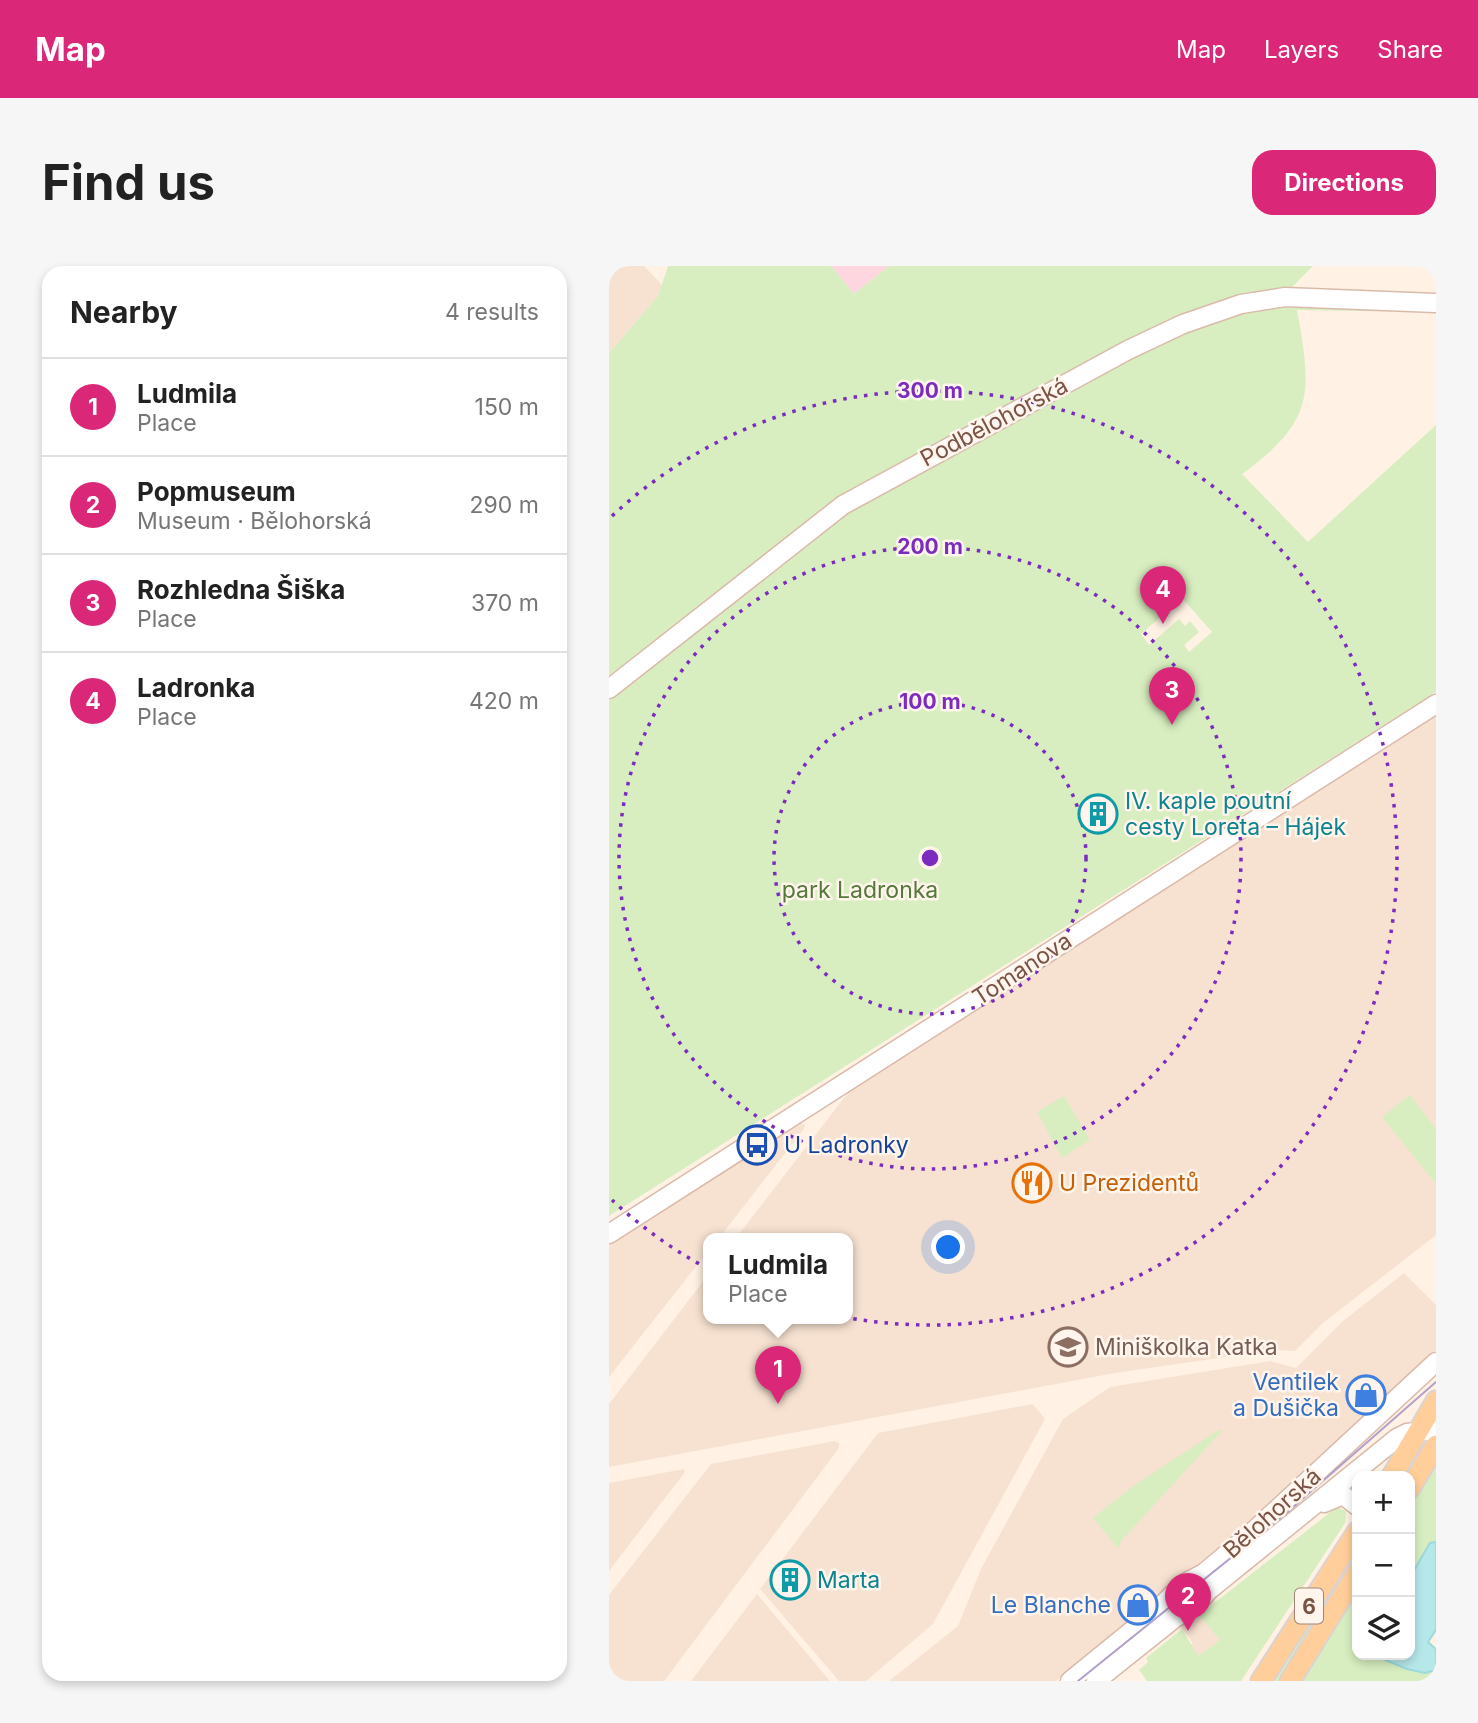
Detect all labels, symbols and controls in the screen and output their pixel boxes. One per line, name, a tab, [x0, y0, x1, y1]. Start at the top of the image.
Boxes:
text: Map	[35, 29, 106, 69]
text: Map	[1176, 35, 1226, 64]
text: Layers	[1264, 35, 1339, 64]
text: Share	[1377, 35, 1443, 64]
button: Directions	[1252, 150, 1436, 215]
text: Find us	[42, 153, 215, 212]
text: Nearby	[70, 294, 178, 330]
text: 4 results	[445, 298, 539, 326]
street label: Podbělohorská	[915, 371, 1073, 473]
text: Ludmila	[137, 378, 237, 409]
text: 300 m	[897, 378, 963, 403]
text: 1	[88, 393, 98, 421]
text: 150 m	[475, 393, 539, 421]
text: Place	[137, 409, 197, 437]
text: Popmuseum	[137, 476, 296, 507]
text: 2	[86, 491, 100, 519]
text: 290 m	[470, 491, 539, 519]
text: Museum · Bělohorská	[137, 507, 372, 535]
text: 200 m	[897, 534, 963, 559]
pin: 4	[1140, 566, 1186, 624]
text: Rozhledna Šiška	[137, 574, 345, 605]
text: 3	[86, 589, 100, 617]
text: 370 m	[471, 589, 539, 617]
text: Place	[137, 605, 197, 633]
pin: 3	[1149, 667, 1195, 725]
text: Ladronka	[137, 672, 255, 703]
text: 4	[85, 687, 101, 715]
text: 420 m	[469, 687, 539, 715]
text: 100 m	[899, 689, 961, 714]
text: Place	[137, 703, 197, 731]
place label: Ⅳ. kaple poutní cesty Loreta – Hájek	[1125, 787, 1347, 841]
building icon: Ⅳ. kaple poutní cesty Loreta – Hájek	[1077, 793, 1119, 835]
centre of rings	[918, 846, 942, 870]
park label: park Ladronka	[782, 876, 938, 904]
street label: Tomanova	[967, 927, 1077, 1011]
bus stop icon: U Ladronky	[736, 1124, 778, 1166]
place label: U Ladronky	[784, 1131, 909, 1159]
restaurant icon: U Prezidentů	[1011, 1162, 1053, 1204]
place label: U Prezidentů	[1059, 1169, 1199, 1197]
your location	[931, 1230, 965, 1264]
popup	[703, 1233, 853, 1324]
text: Ludmila	[728, 1249, 828, 1280]
text: Place	[728, 1280, 788, 1308]
school or university icon: Miniškolka Katka	[1047, 1326, 1089, 1368]
place label: Miniškolka Katka	[1095, 1333, 1278, 1361]
pin: 1	[755, 1346, 801, 1404]
place label: Ventilek a Dušička	[1233, 1368, 1339, 1422]
shop icon: Ventilek a Dušička	[1345, 1374, 1387, 1416]
street label: Bělohorská	[1217, 1462, 1327, 1564]
map controls	[1352, 1471, 1415, 1660]
button: +	[1352, 1471, 1415, 1534]
button: −	[1352, 1534, 1415, 1597]
building icon: Marta	[769, 1559, 811, 1601]
place label: Marta	[817, 1566, 880, 1594]
pin: 2	[1165, 1573, 1211, 1631]
shop icon: Le Blanche	[1117, 1584, 1159, 1626]
road number: 6	[1295, 1588, 1323, 1624]
place label: Le Blanche	[991, 1591, 1111, 1619]
button: layers	[1352, 1597, 1415, 1660]

